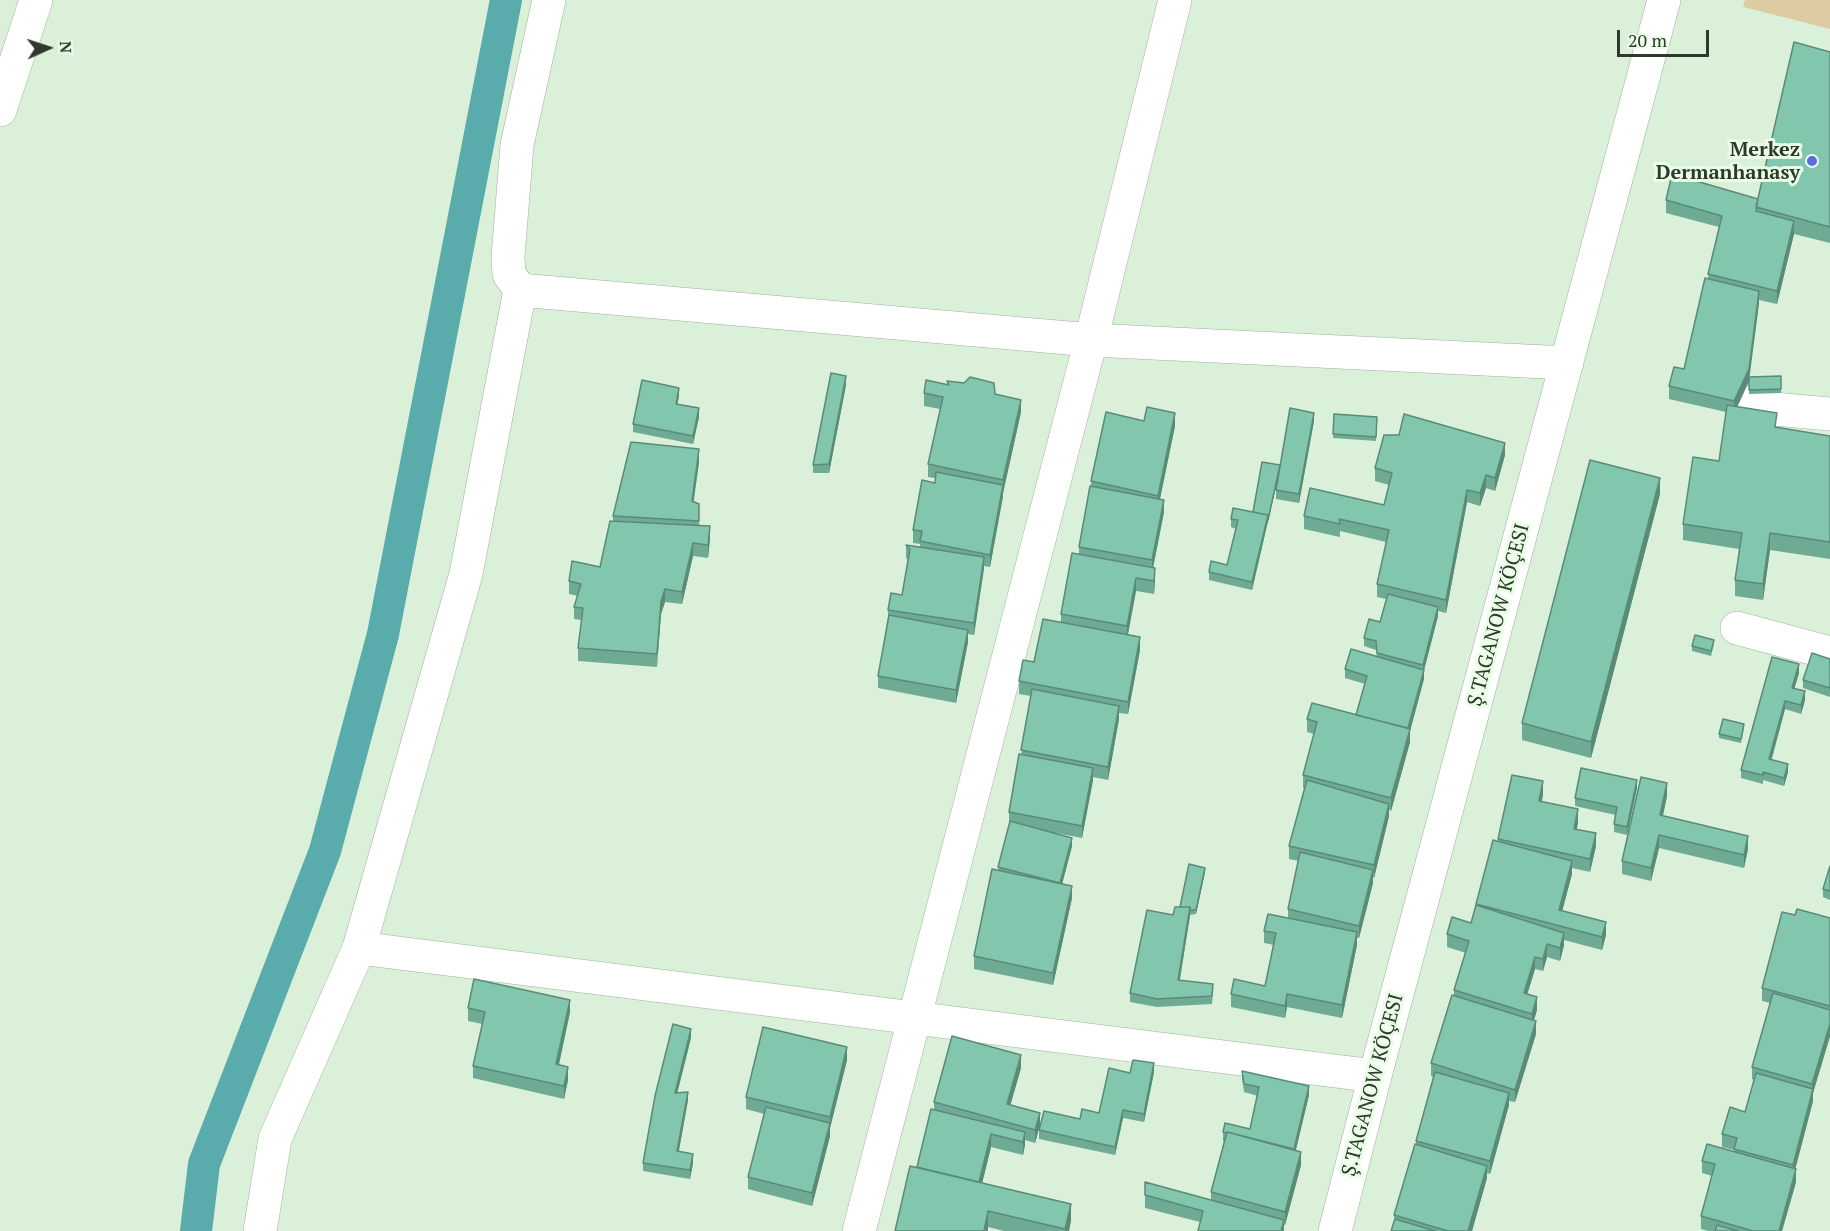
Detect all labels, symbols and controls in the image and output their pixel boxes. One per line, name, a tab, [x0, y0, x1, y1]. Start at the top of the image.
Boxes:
north arrow	[18, 18, 78, 78]
scale bar	[1620, 18, 1712, 56]
text: 20 m	[1628, 28, 1667, 52]
text: N	[55, 40, 77, 54]
place label: Merkez Dermanhanasy	[1656, 138, 1800, 185]
marker: Merkez Dermanhanasy	[1805, 154, 1819, 168]
street label: Ş.TAGANOW KÖÇESI	[1463, 521, 1535, 709]
street label: Ş.TAGANOW KÖÇESI	[1337, 991, 1409, 1179]

